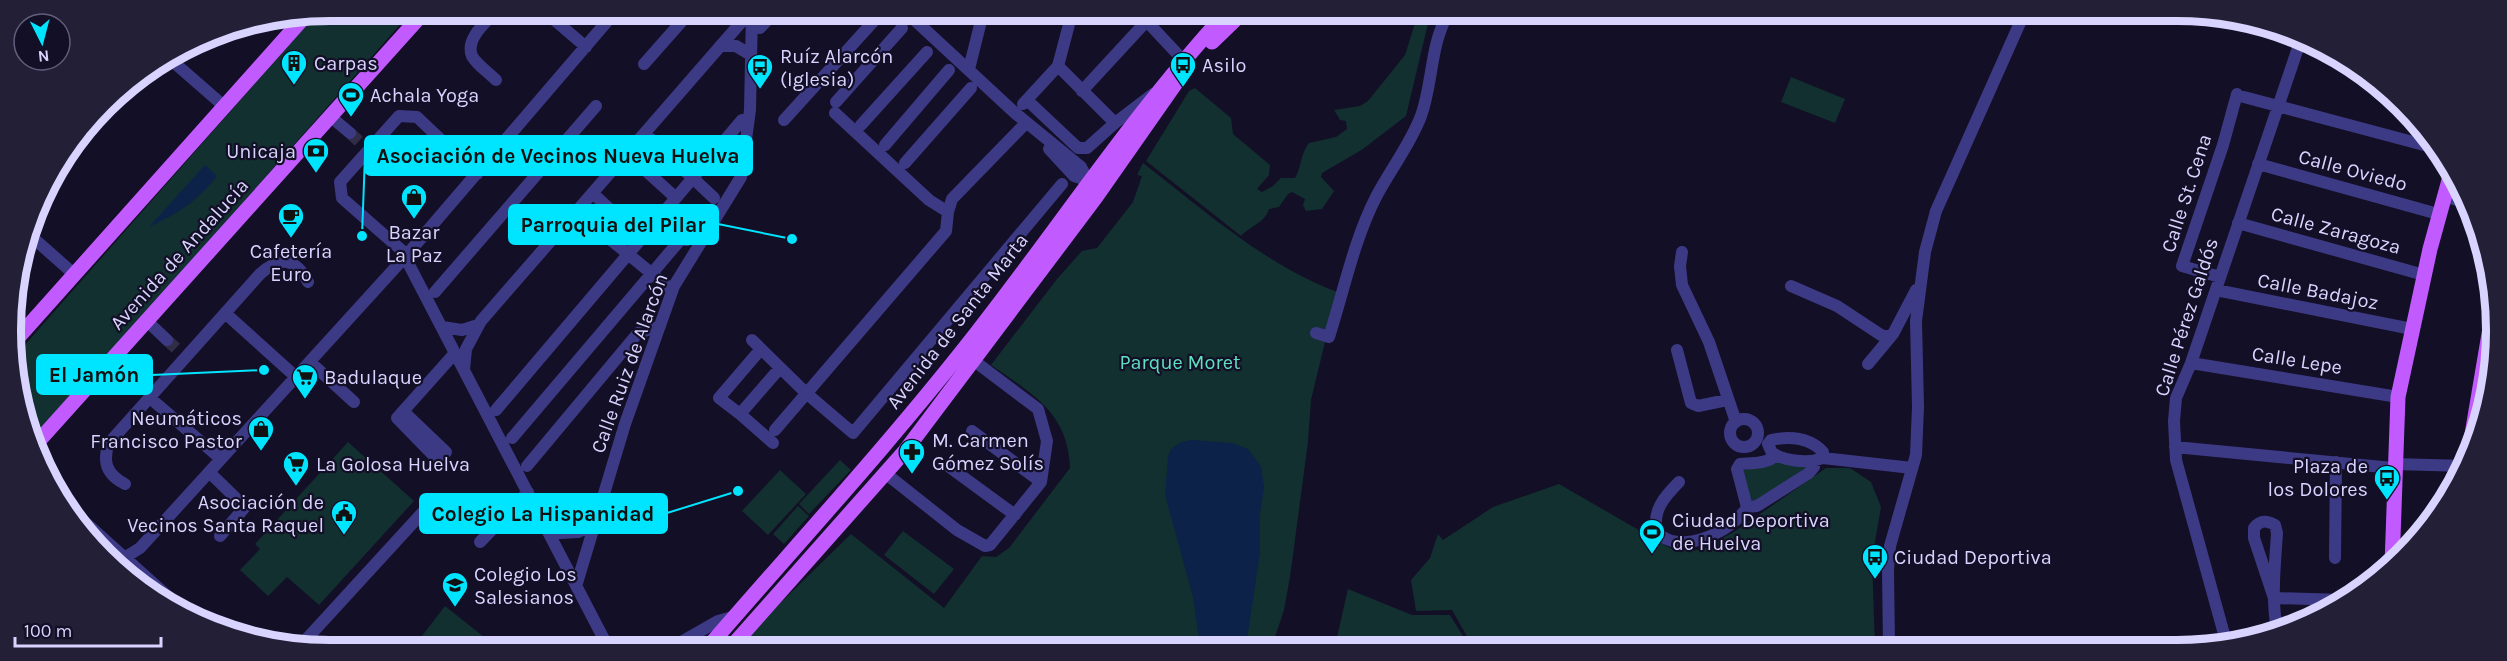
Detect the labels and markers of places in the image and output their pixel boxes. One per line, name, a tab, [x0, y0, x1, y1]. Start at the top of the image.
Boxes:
place label: Ruíz Alarcón (Iglesia)	[780, 45, 893, 91]
building icon: Carpas	[279, 48, 309, 86]
bus stop icon: Asilo	[1168, 50, 1198, 88]
place label: Carpas	[314, 52, 378, 75]
bus stop icon: Ruíz Alarcón (Iglesia)	[745, 52, 775, 90]
place label: Asilo	[1202, 54, 1247, 77]
sports icon: Achala Yoga	[336, 80, 366, 118]
place label: Achala Yoga	[370, 84, 479, 107]
bank icon: Unicaja	[301, 136, 331, 174]
callout: Asociación de Vecinos Nueva Huelva	[365, 136, 752, 175]
place label: Unicaja	[226, 140, 296, 163]
shop icon: Bazar La Paz	[399, 182, 429, 220]
cafe icon: Cafetería Euro	[276, 201, 306, 239]
callout: Parroquia del Pilar	[509, 205, 718, 244]
place label: Bazar La Paz	[386, 221, 442, 267]
place label: Cafetería Euro	[250, 240, 332, 286]
callout: El Jamón	[37, 355, 152, 394]
supermarket icon: Badulaque	[290, 362, 320, 400]
place label: Badulaque	[324, 366, 422, 389]
place label: Neumáticos Francisco Pastor	[90, 407, 243, 453]
shop icon: Neumáticos Francisco Pastor	[246, 414, 276, 452]
place label: M. Carmen Gómez Solís	[932, 429, 1044, 475]
pharmacy icon: M. Carmen Gómez Solís	[897, 437, 927, 475]
supermarket icon: La Golosa Huelva	[281, 449, 311, 487]
place label: La Golosa Huelva	[316, 453, 470, 476]
place label: Plaza de los Dolores	[2268, 455, 2368, 501]
bus stop icon: Plaza de los Dolores	[2372, 463, 2402, 501]
place label: Asociación de Vecinos Santa Raquel	[127, 491, 324, 537]
callout: Colegio La Hispanidad	[420, 494, 667, 533]
public building icon: Asociación de Vecinos Santa Raquel	[329, 498, 359, 536]
place label: Ciudad Deportiva de Huelva	[1672, 509, 1830, 555]
sports icon: Ciudad Deportiva de Huelva	[1637, 517, 1667, 555]
bus stop icon: Ciudad Deportiva	[1860, 542, 1890, 580]
place label: Ciudad Deportiva	[1894, 546, 2052, 569]
place label: Colegio Los Salesianos	[474, 563, 577, 609]
school or university icon: Colegio Los Salesianos	[440, 570, 470, 608]

